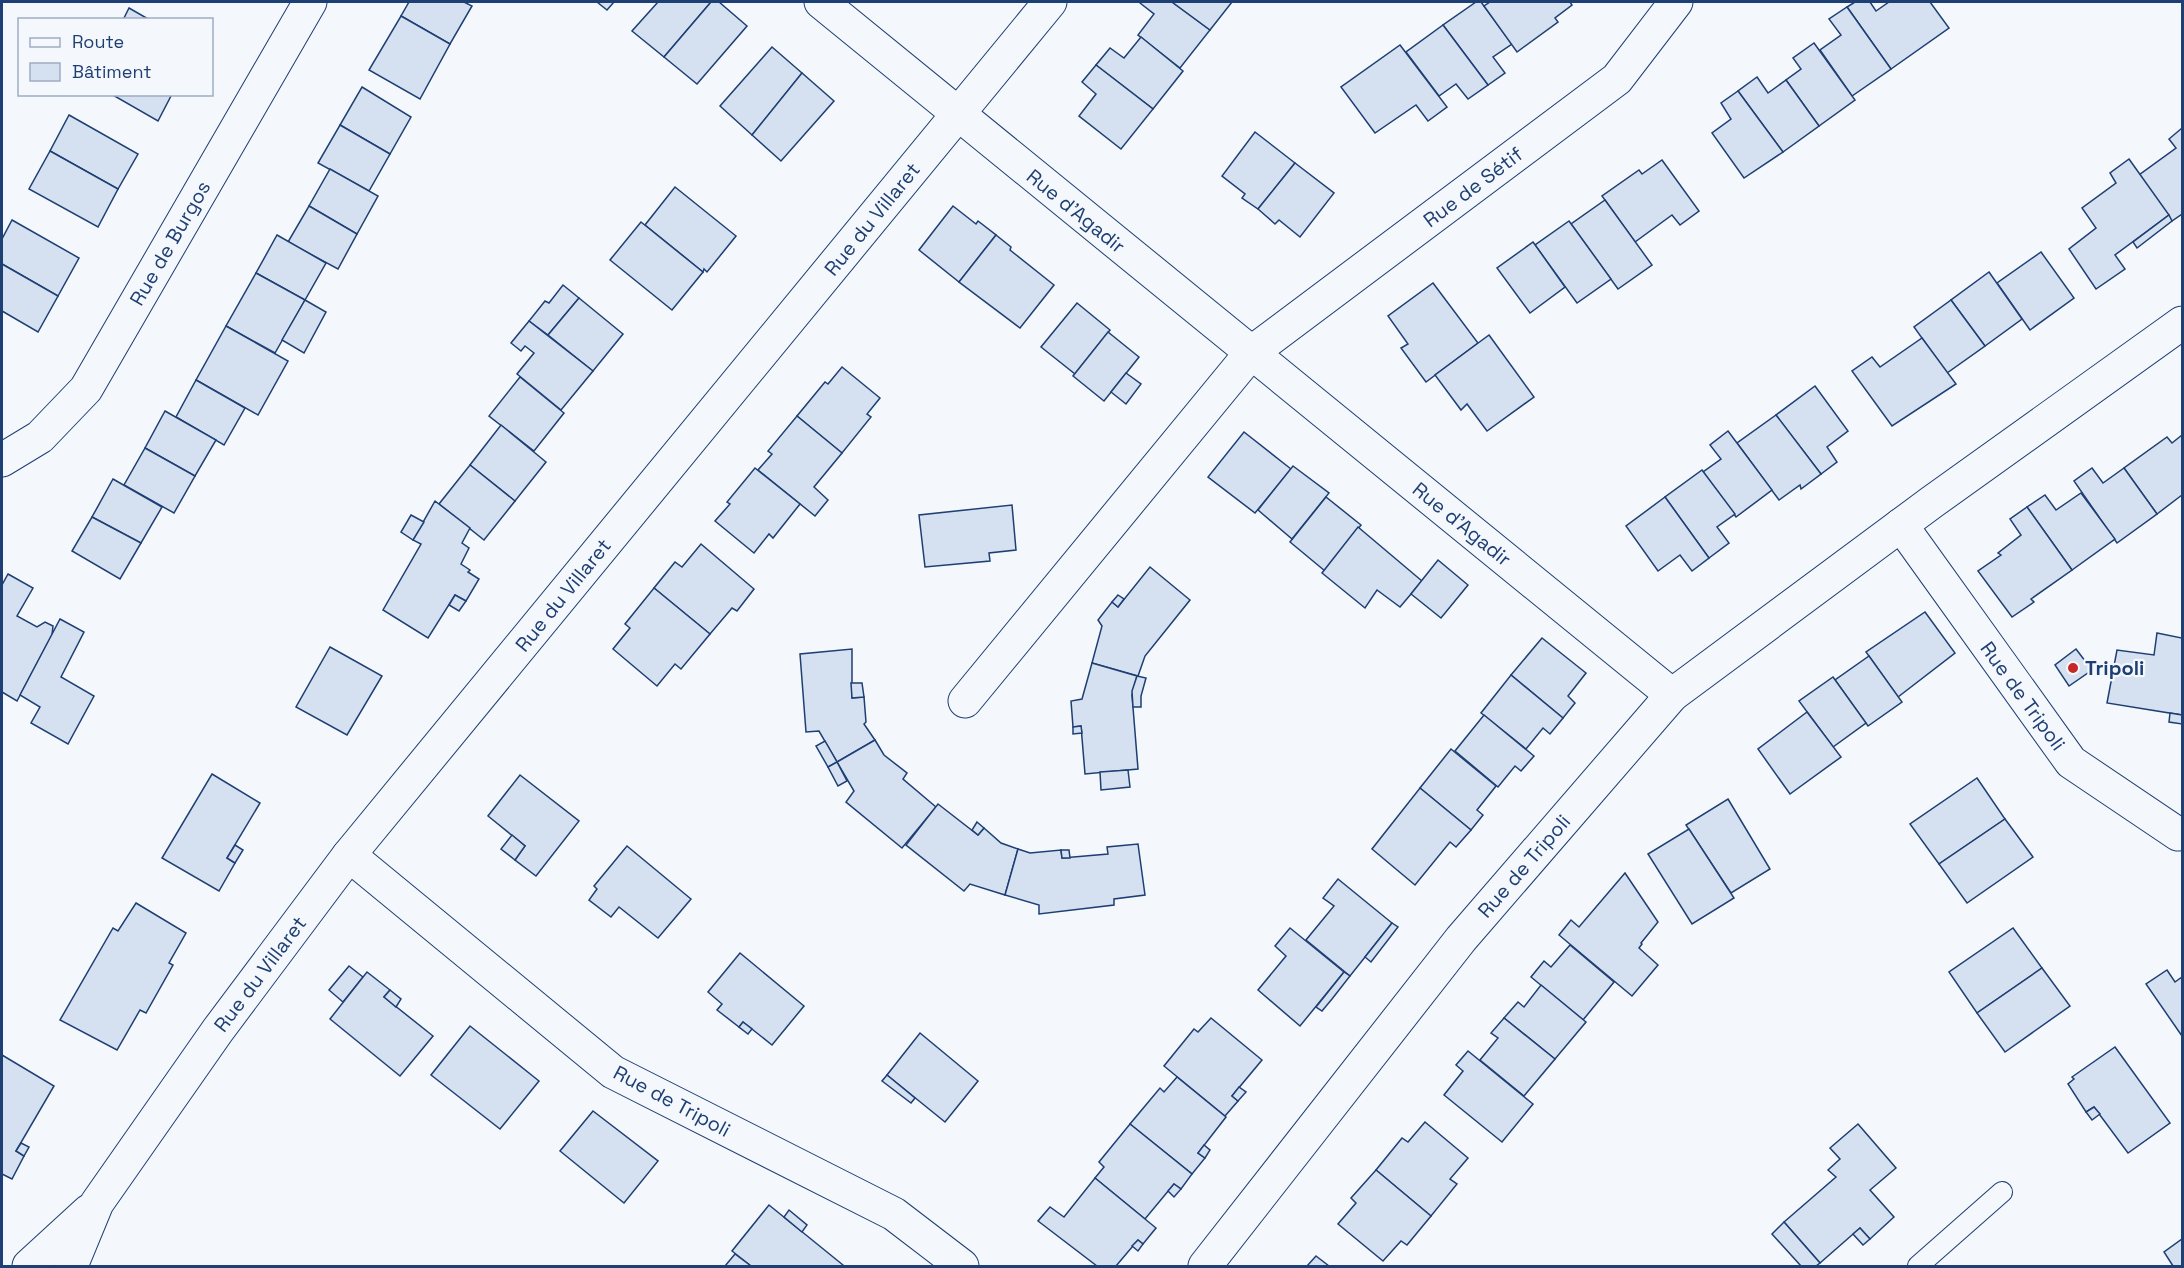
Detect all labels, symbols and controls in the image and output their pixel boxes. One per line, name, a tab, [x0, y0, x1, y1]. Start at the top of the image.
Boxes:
legend	[18, 18, 213, 96]
text: Route	[72, 30, 124, 53]
text: Bâtiment	[72, 60, 152, 83]
street label: Rue de Sétif	[1418, 141, 1528, 233]
street label: Rue du Villaret	[818, 157, 926, 281]
street label: Rue d'Agadir	[1021, 163, 1131, 259]
street label: Rue de Burgos	[124, 176, 216, 310]
street label: Rue d'Agadir	[1407, 476, 1517, 572]
street label: Rue du Villaret	[509, 533, 617, 657]
street label: Rue de Tripoli	[1975, 636, 2071, 756]
place label: Tripoli	[2085, 655, 2144, 681]
marker: Tripoli	[2066, 661, 2080, 675]
street label: Rue de Tripoli	[1472, 809, 1576, 923]
street label: Rue du Villaret	[208, 911, 312, 1037]
street label: Rue de Tripoli	[609, 1059, 735, 1143]

